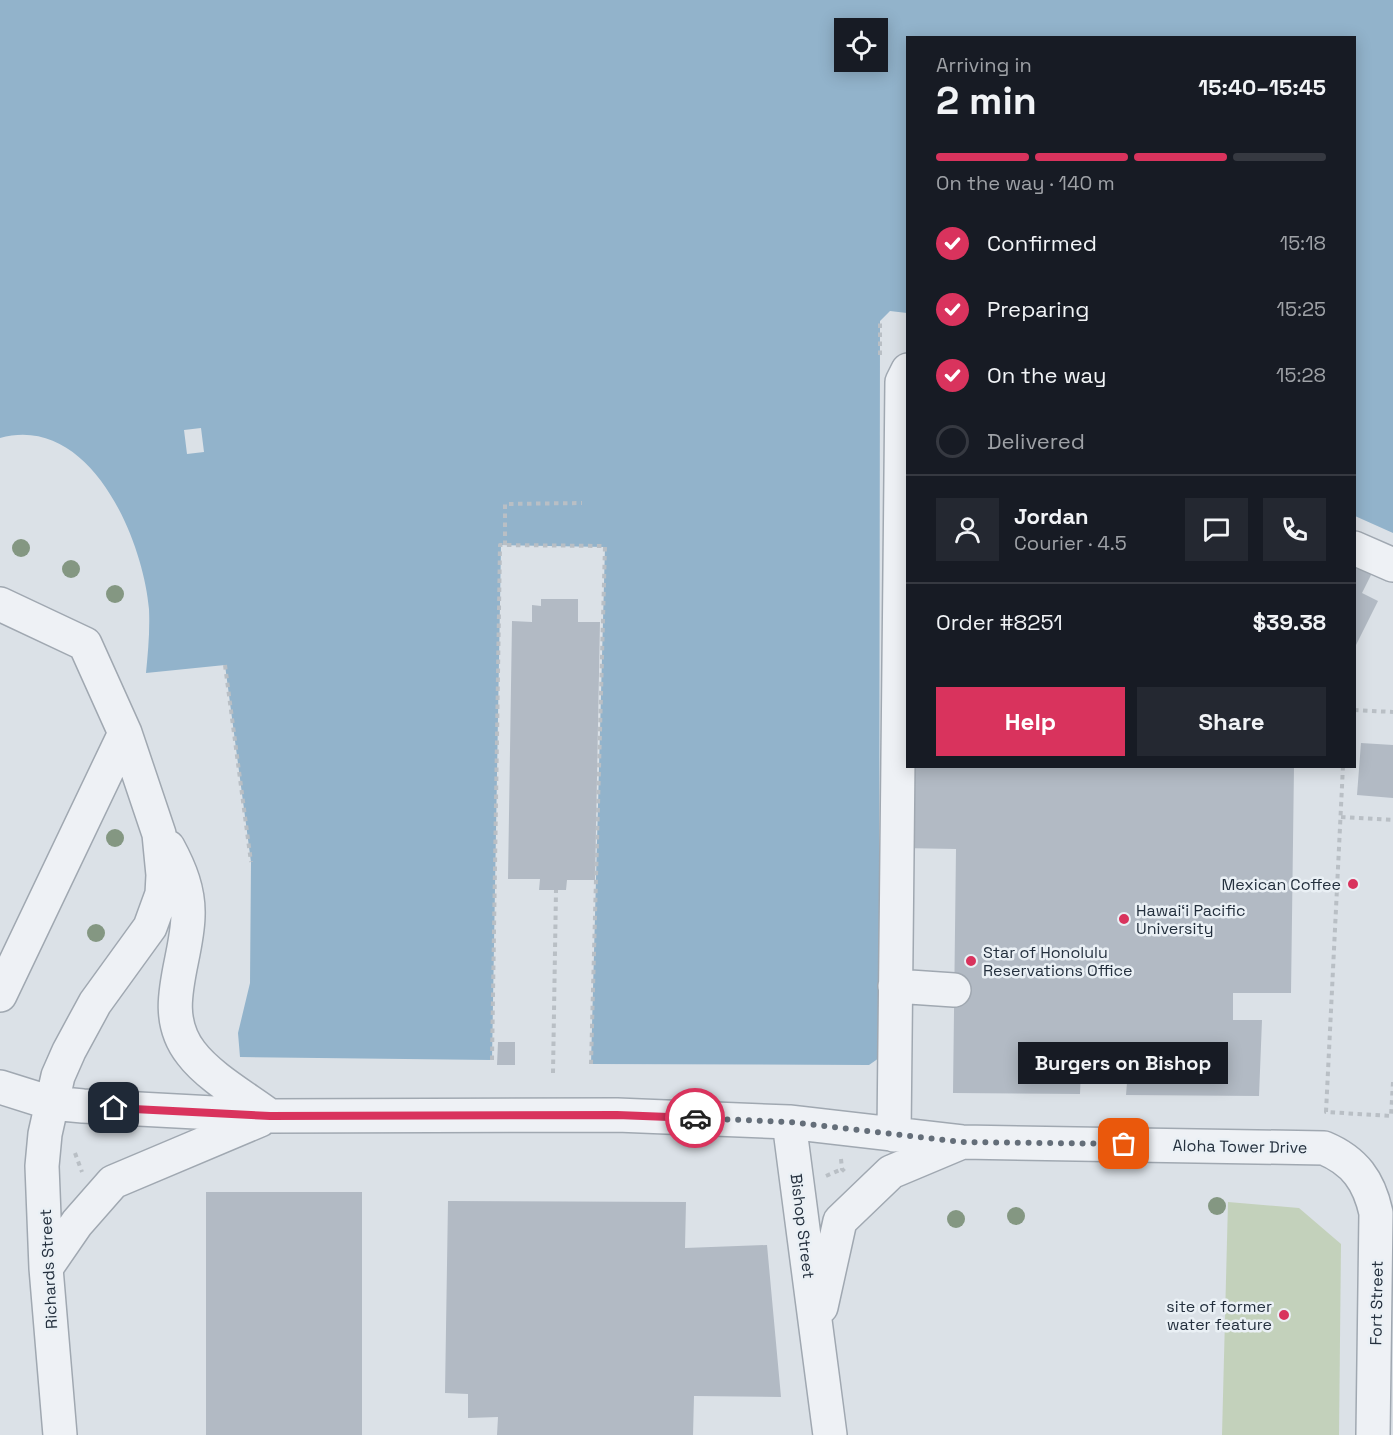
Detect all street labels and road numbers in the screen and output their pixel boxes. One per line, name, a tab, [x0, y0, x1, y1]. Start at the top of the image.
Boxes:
street label: Aloha Tower Drive	[1172, 1135, 1308, 1158]
street label: Bishop Street	[786, 1172, 819, 1280]
street label: Richards Street	[35, 1208, 62, 1329]
street label: Fort Street	[1365, 1260, 1388, 1346]

